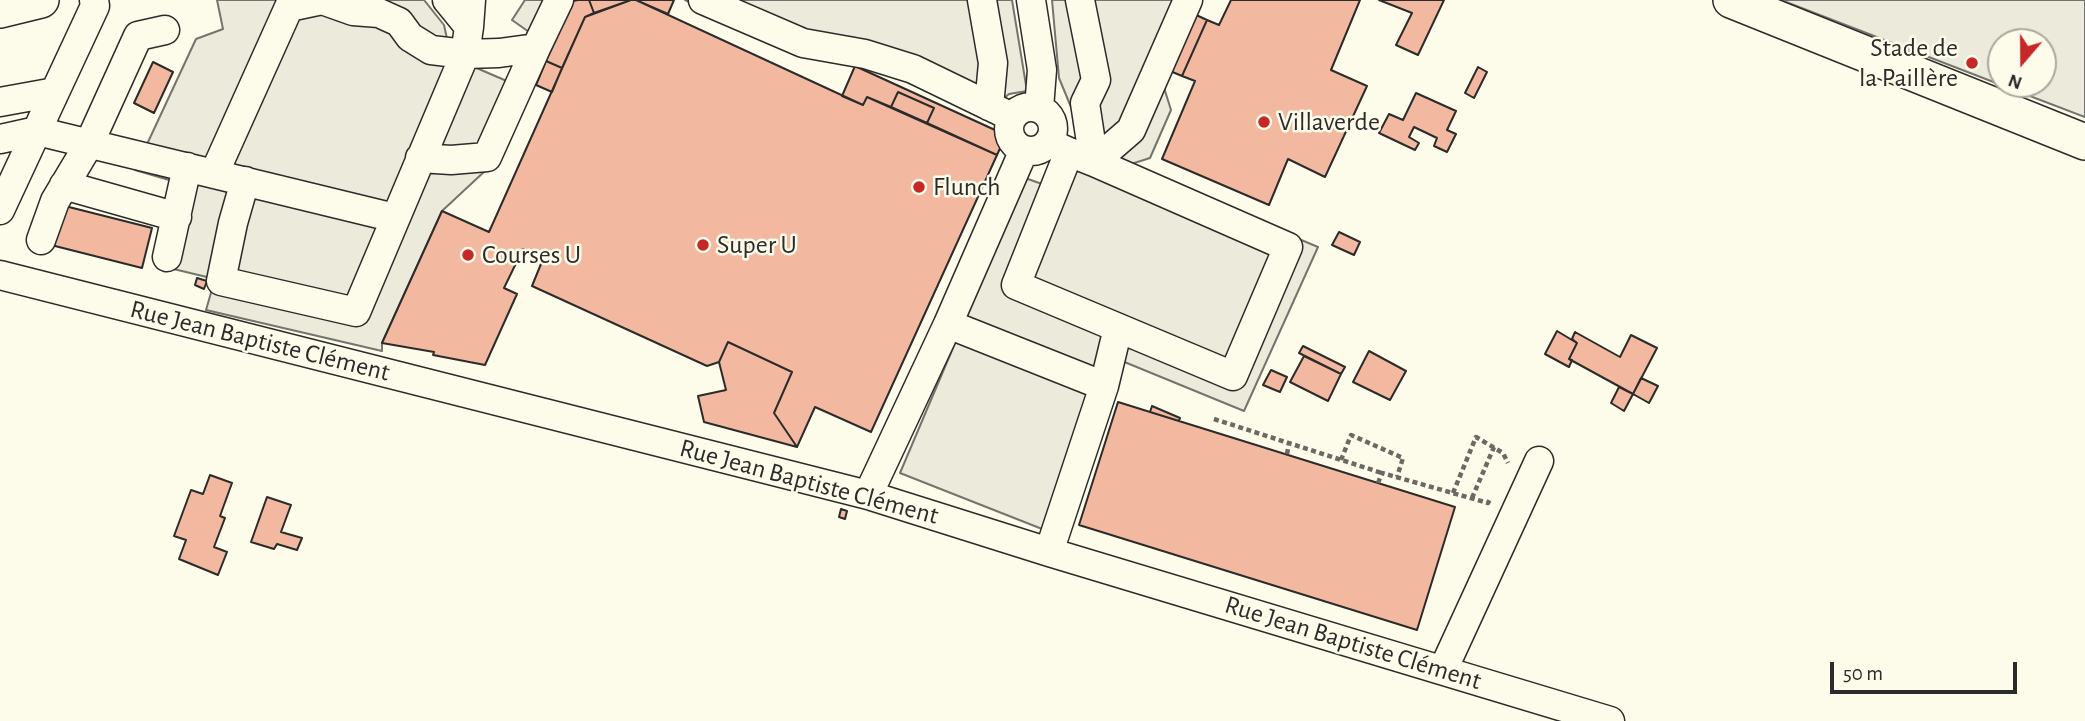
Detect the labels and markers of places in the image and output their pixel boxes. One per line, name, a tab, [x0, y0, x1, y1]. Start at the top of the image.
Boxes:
place label: Stade de la Paillère	[1859, 32, 1958, 94]
marker: Stade de la Paillère	[1964, 55, 1980, 71]
place label: Villaverde	[1278, 106, 1380, 138]
marker: Villaverde	[1256, 114, 1272, 130]
place label: Flunch	[933, 171, 1001, 203]
marker: Flunch	[911, 179, 927, 195]
place label: Super U	[717, 229, 797, 261]
marker: Super U	[695, 237, 711, 253]
place label: Courses U	[482, 239, 581, 271]
marker: Courses U	[460, 247, 476, 263]

